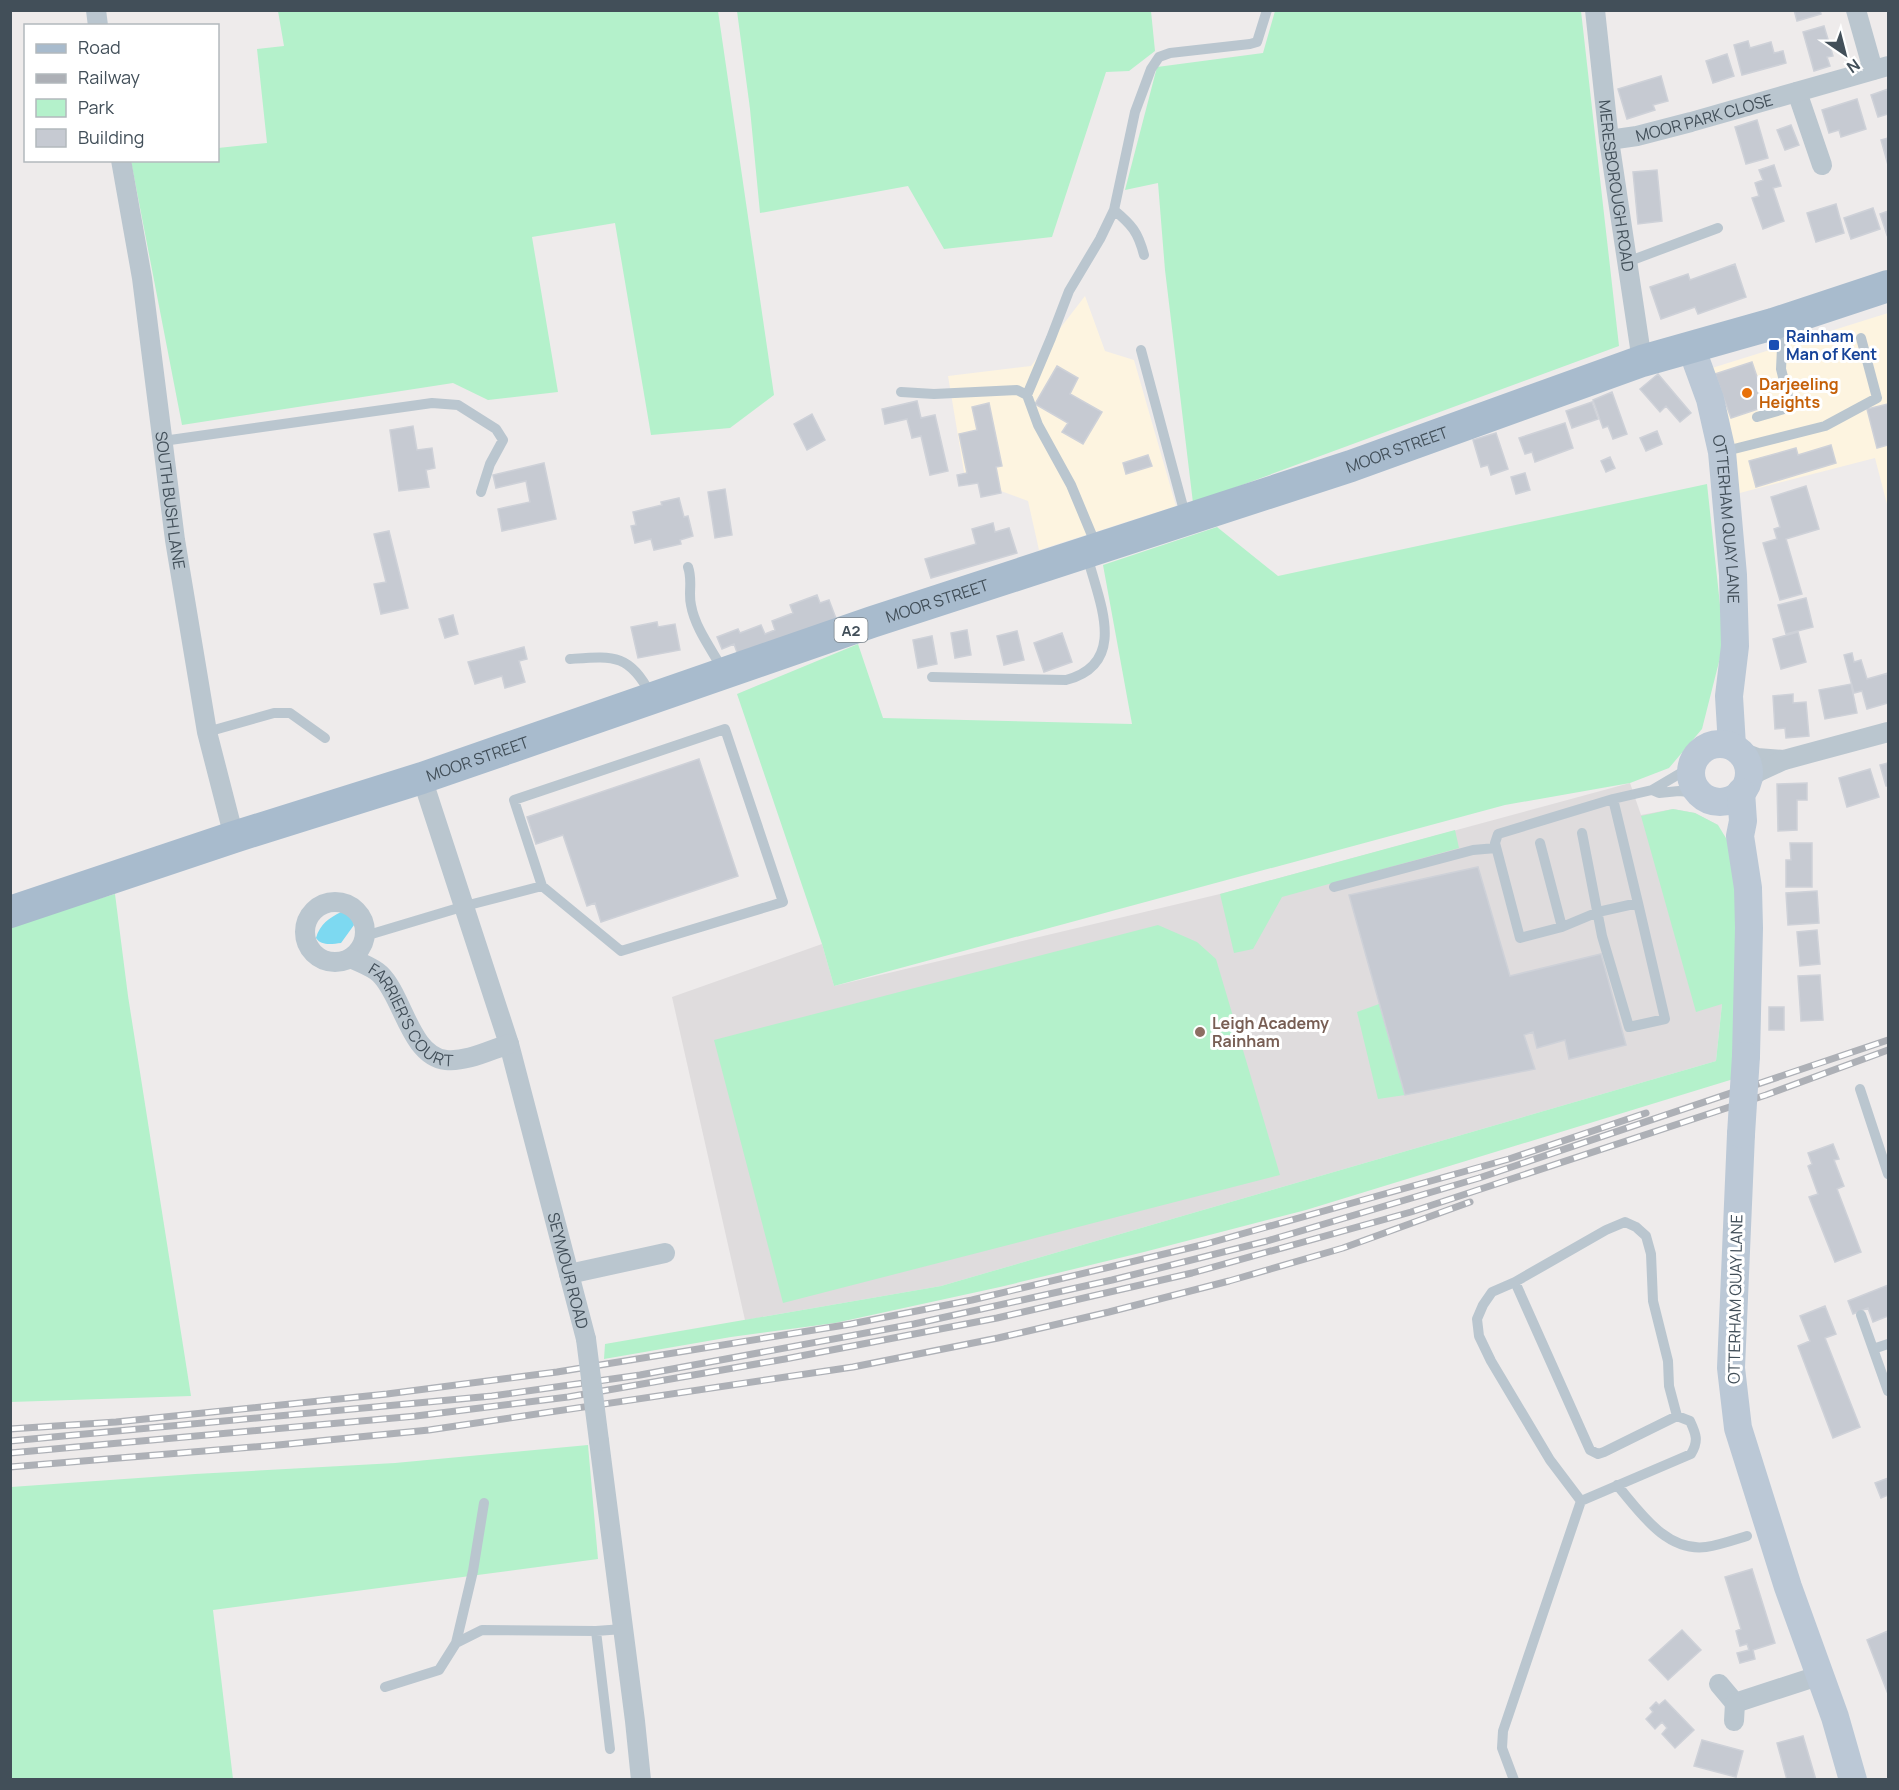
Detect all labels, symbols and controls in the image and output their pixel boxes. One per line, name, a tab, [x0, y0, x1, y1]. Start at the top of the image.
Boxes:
legend	[24, 24, 219, 162]
north arrow	[1815, 24, 1875, 84]
text: Road	[78, 35, 121, 59]
text: N	[1843, 54, 1865, 79]
text: Railway	[78, 65, 140, 89]
street label: MOOR PARK CLOSE	[1633, 88, 1775, 147]
text: Park	[78, 95, 115, 119]
street label: MERESBOROUGH ROAD	[1594, 99, 1640, 273]
text: Building	[78, 125, 144, 149]
place label: Rainham Man of Kent	[1786, 325, 1877, 365]
marker: Rainham Man of Kent	[1767, 338, 1781, 352]
place label: Darjeeling Heights	[1759, 373, 1839, 413]
marker: Darjeeling Heights	[1740, 386, 1754, 400]
street label: MOOR STREET	[1343, 421, 1451, 478]
street label: SOUTH BUSH LANE	[150, 430, 191, 571]
street label: OTTERHAM QUAY LANE	[1707, 432, 1745, 604]
street label: MOOR STREET	[883, 574, 992, 628]
road number: A2	[834, 618, 868, 642]
street label: MOOR STREET	[423, 731, 532, 787]
street label: FARRIER'S COURT	[365, 958, 454, 1071]
place label: Leigh Academy Rainham	[1212, 1012, 1329, 1052]
marker: Leigh Academy Rainham	[1193, 1025, 1207, 1039]
street label: SEYMOUR ROAD	[542, 1210, 594, 1331]
street label: OTTERHAM QUAY LANE	[1723, 1214, 1747, 1384]

